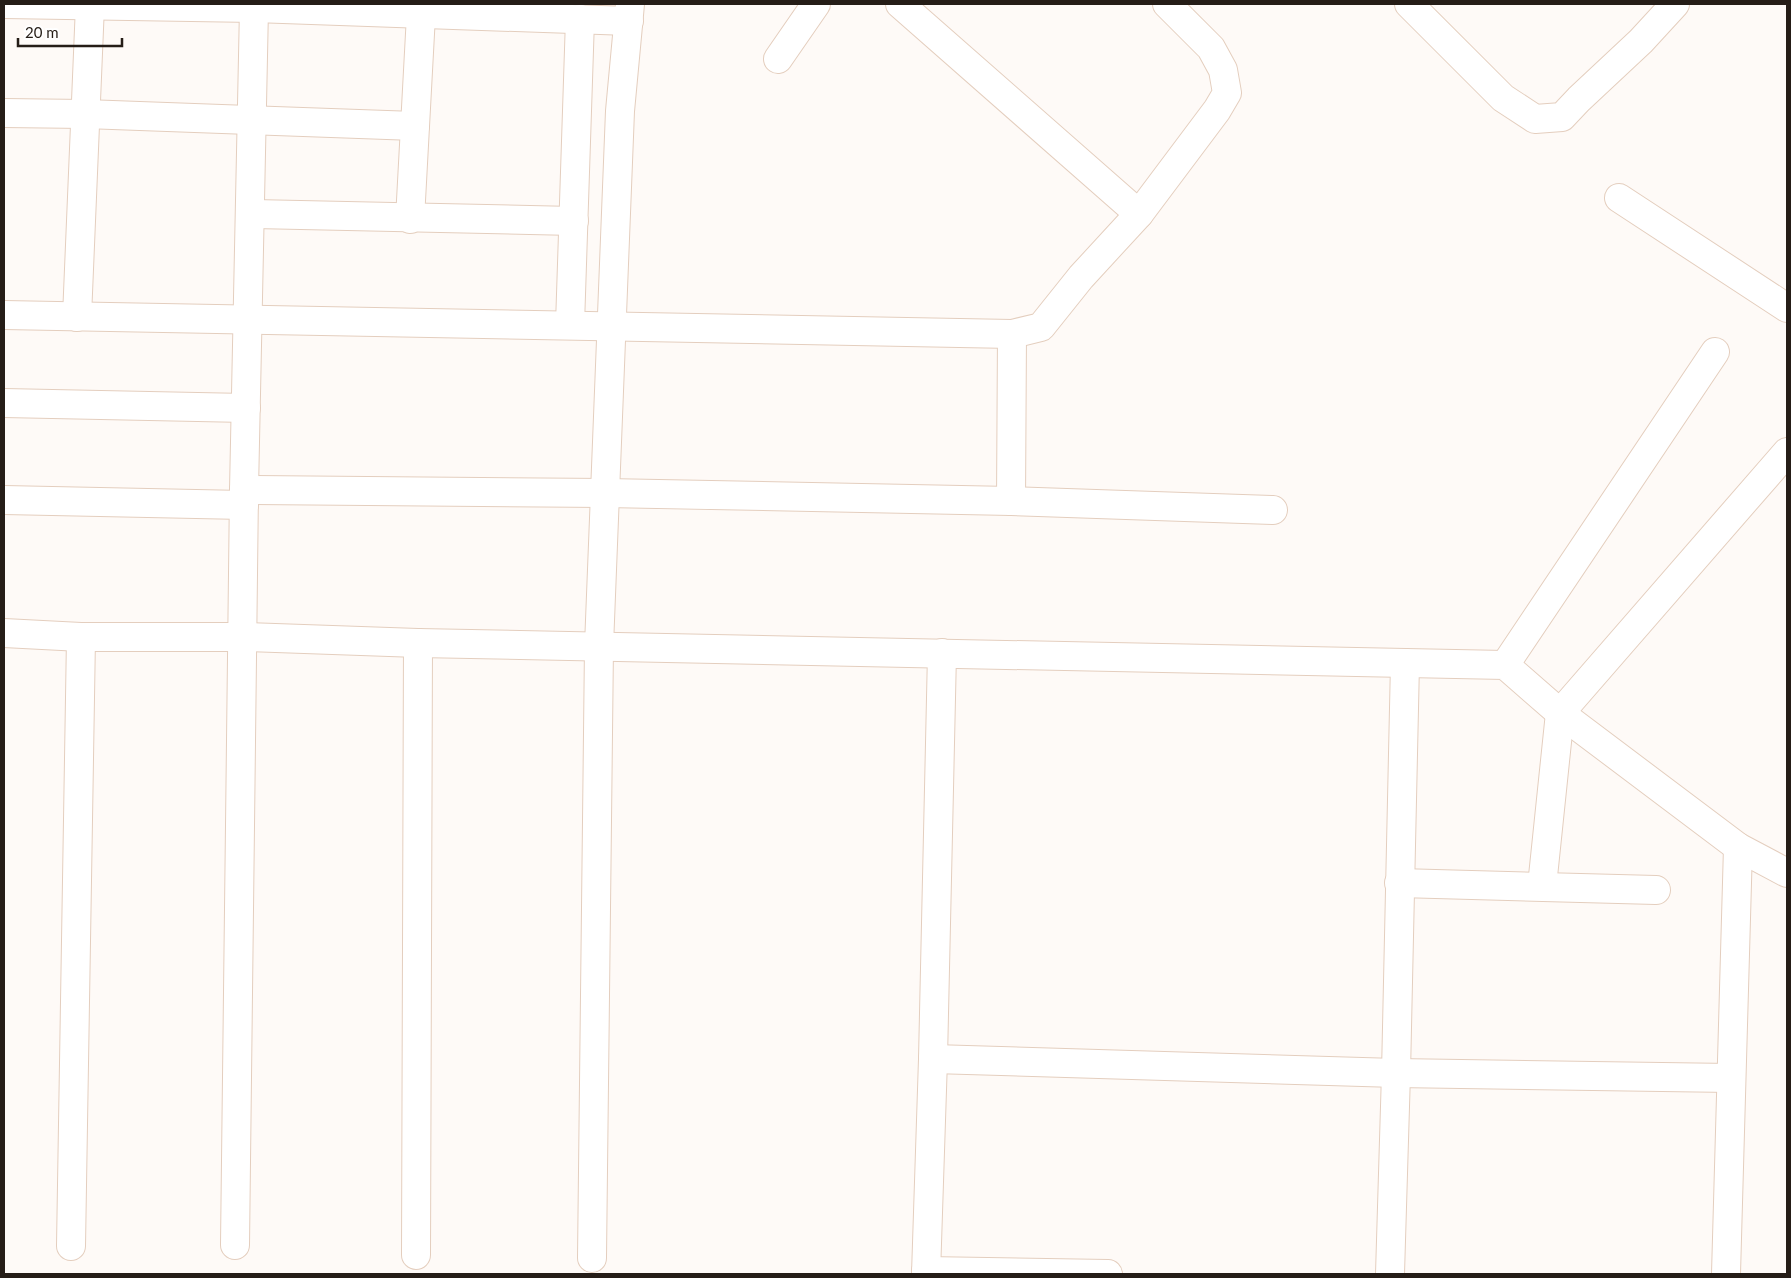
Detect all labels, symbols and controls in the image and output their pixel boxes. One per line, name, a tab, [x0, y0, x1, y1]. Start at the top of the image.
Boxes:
scale bar	[18, 15, 121, 47]
text: 20 m	[25, 23, 59, 41]

